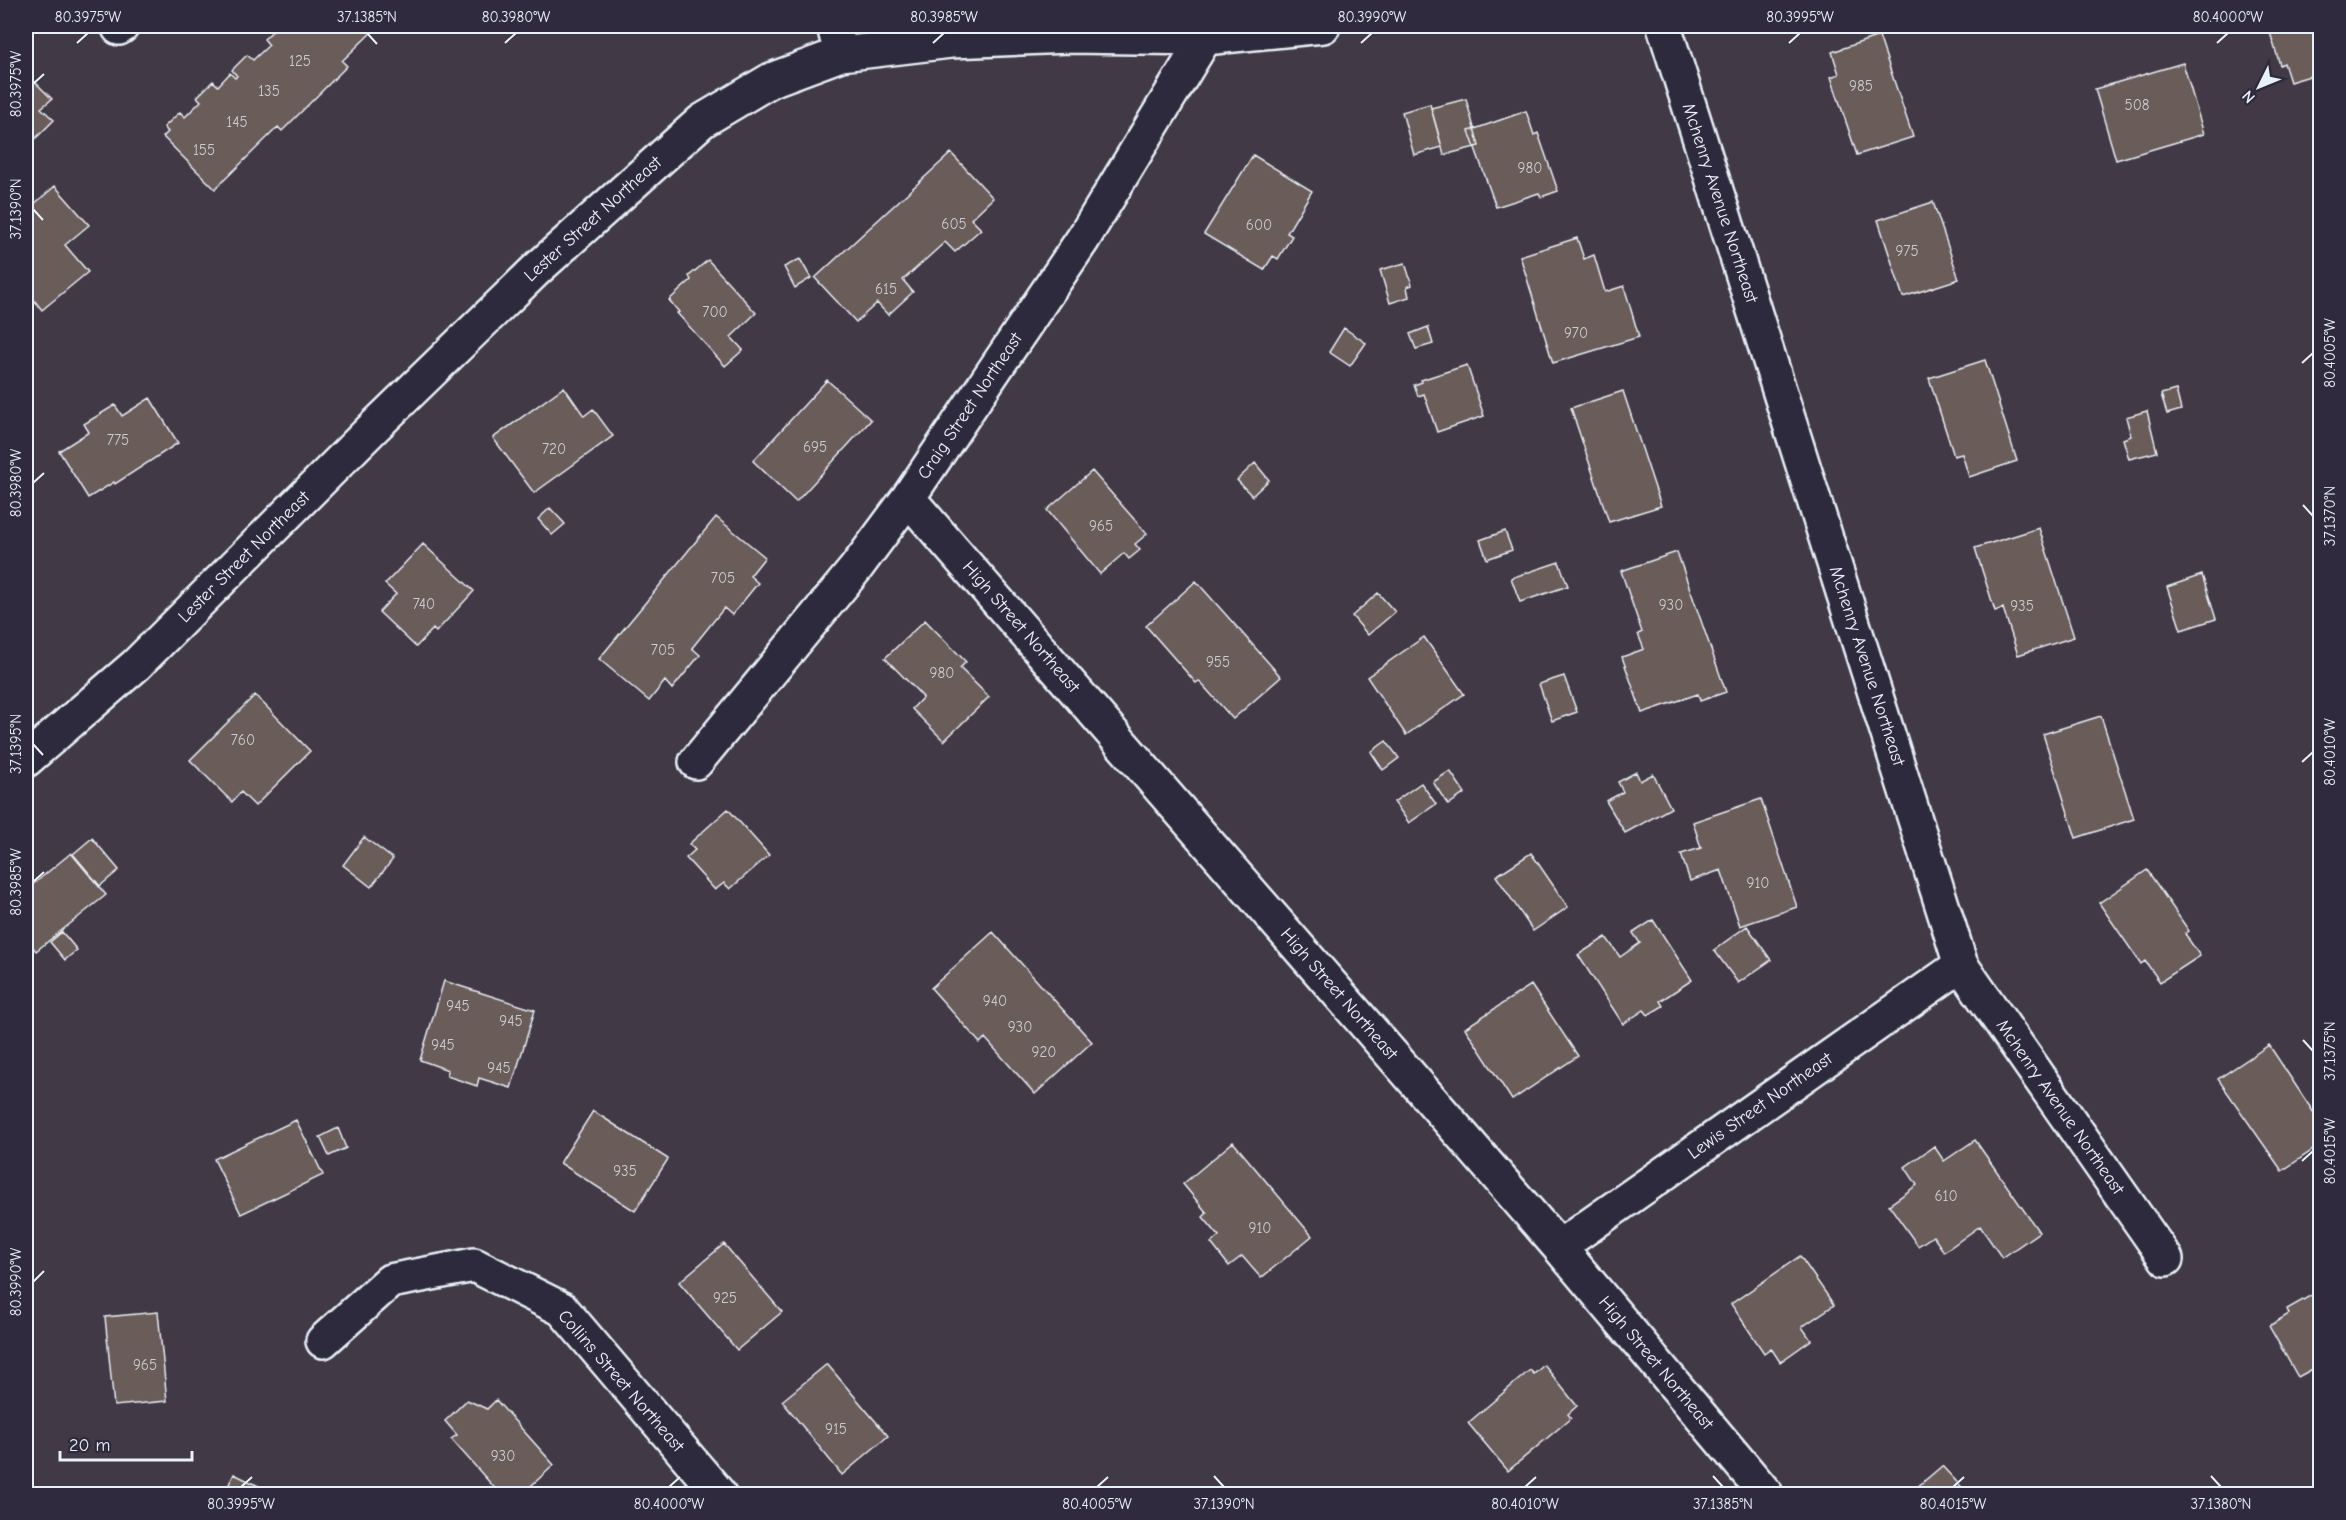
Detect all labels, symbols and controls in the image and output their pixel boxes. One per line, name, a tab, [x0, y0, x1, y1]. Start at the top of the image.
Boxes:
text: 80.3975°W	[55, 8, 121, 26]
text: 37.1385°N	[337, 8, 397, 26]
text: 80.3980°W	[482, 8, 550, 26]
text: 80.3985°W	[910, 8, 978, 26]
text: 80.3990°W	[1338, 8, 1406, 26]
text: 80.3995°W	[1766, 8, 1834, 26]
text: 80.4000°W	[2193, 8, 2263, 26]
text: 80.3975°W	[7, 51, 25, 117]
house number: 125	[289, 52, 311, 70]
north arrow	[2229, 57, 2289, 117]
house number: 985	[1849, 77, 1873, 95]
house number: 135	[258, 82, 280, 100]
text: N	[2239, 87, 2259, 107]
house number: 508	[2125, 96, 2150, 114]
street label: Mchenry Avenue Northeast	[1678, 101, 1762, 306]
house number: 145	[226, 113, 248, 131]
house number: 155	[193, 141, 215, 159]
street label: Lester Street Northeast	[520, 151, 667, 286]
house number: 980	[1518, 159, 1542, 177]
text: 37.1390°N	[7, 178, 25, 240]
house number: 605	[941, 215, 967, 233]
house number: 600	[1246, 216, 1272, 234]
house number: 975	[1895, 242, 1919, 260]
house number: 615	[875, 280, 897, 298]
house number: 700	[702, 303, 728, 321]
text: 80.4005°W	[2321, 318, 2339, 388]
house number: 970	[1564, 324, 1588, 342]
street label: Craig Street Northeast	[913, 328, 1027, 483]
house number: 775	[107, 431, 129, 449]
house number: 695	[803, 438, 827, 456]
house number: 720	[542, 440, 566, 458]
text: 80.3980°W	[7, 449, 25, 517]
street label: Lester Street Northeast	[174, 486, 315, 627]
text: 37.1370°N	[2321, 486, 2339, 546]
house number: 965	[1089, 517, 1113, 535]
street label: High Street Northeast	[958, 557, 1084, 698]
street label: Mchenry Avenue Northeast	[1825, 564, 1909, 769]
house number: 705	[711, 569, 735, 587]
house number: 740	[413, 595, 435, 613]
house number: 930	[1659, 596, 1683, 614]
house number: 935	[2010, 597, 2034, 615]
house number: 705	[651, 641, 675, 659]
house number: 955	[1206, 653, 1230, 671]
house number: 980	[930, 664, 954, 682]
text: 37.1395°N	[7, 714, 25, 774]
text: 80.4010°W	[2321, 718, 2339, 786]
house number: 760	[231, 731, 255, 749]
text: 80.3985°W	[7, 848, 25, 916]
house number: 910	[1746, 874, 1770, 892]
street label: High Street Northeast	[1276, 924, 1402, 1065]
house number: 940	[983, 992, 1007, 1010]
house number: 945	[446, 997, 470, 1015]
house number: 945	[499, 1012, 523, 1030]
street label: Mchenry Avenue Northeast	[1992, 1016, 2129, 1199]
house number: 930	[1008, 1018, 1032, 1036]
text: 37.1375°N	[2321, 1021, 2339, 1081]
house number: 945	[431, 1036, 455, 1054]
house number: 920	[1032, 1043, 1056, 1061]
street label: Lewis Street Northeast	[1684, 1048, 1837, 1164]
house number: 945	[487, 1059, 511, 1077]
text: 80.4015°W	[2321, 1118, 2339, 1184]
house number: 935	[613, 1162, 637, 1180]
house number: 610	[1934, 1187, 1958, 1205]
house number: 910	[1248, 1219, 1272, 1237]
text: 80.3990°W	[7, 1248, 25, 1316]
house number: 925	[713, 1289, 737, 1307]
street label: High Street Northeast	[1594, 1292, 1718, 1435]
street label: Collins Street Northeast	[554, 1306, 689, 1457]
house number: 965	[133, 1356, 157, 1374]
house number: 915	[825, 1420, 847, 1438]
scale bar	[60, 1424, 192, 1462]
text: 20 m	[69, 1435, 110, 1456]
house number: 930	[491, 1447, 515, 1465]
text: 80.3995°W	[207, 1495, 275, 1513]
text: 80.4000°W	[634, 1495, 704, 1513]
text: 80.4005°W	[1062, 1495, 1132, 1513]
text: 37.1390°N	[1193, 1495, 1255, 1513]
text: 80.4010°W	[1491, 1495, 1559, 1513]
text: 37.1385°N	[1693, 1495, 1753, 1513]
text: 80.4015°W	[1920, 1495, 1986, 1513]
text: 37.1380°N	[2191, 1495, 2251, 1513]

